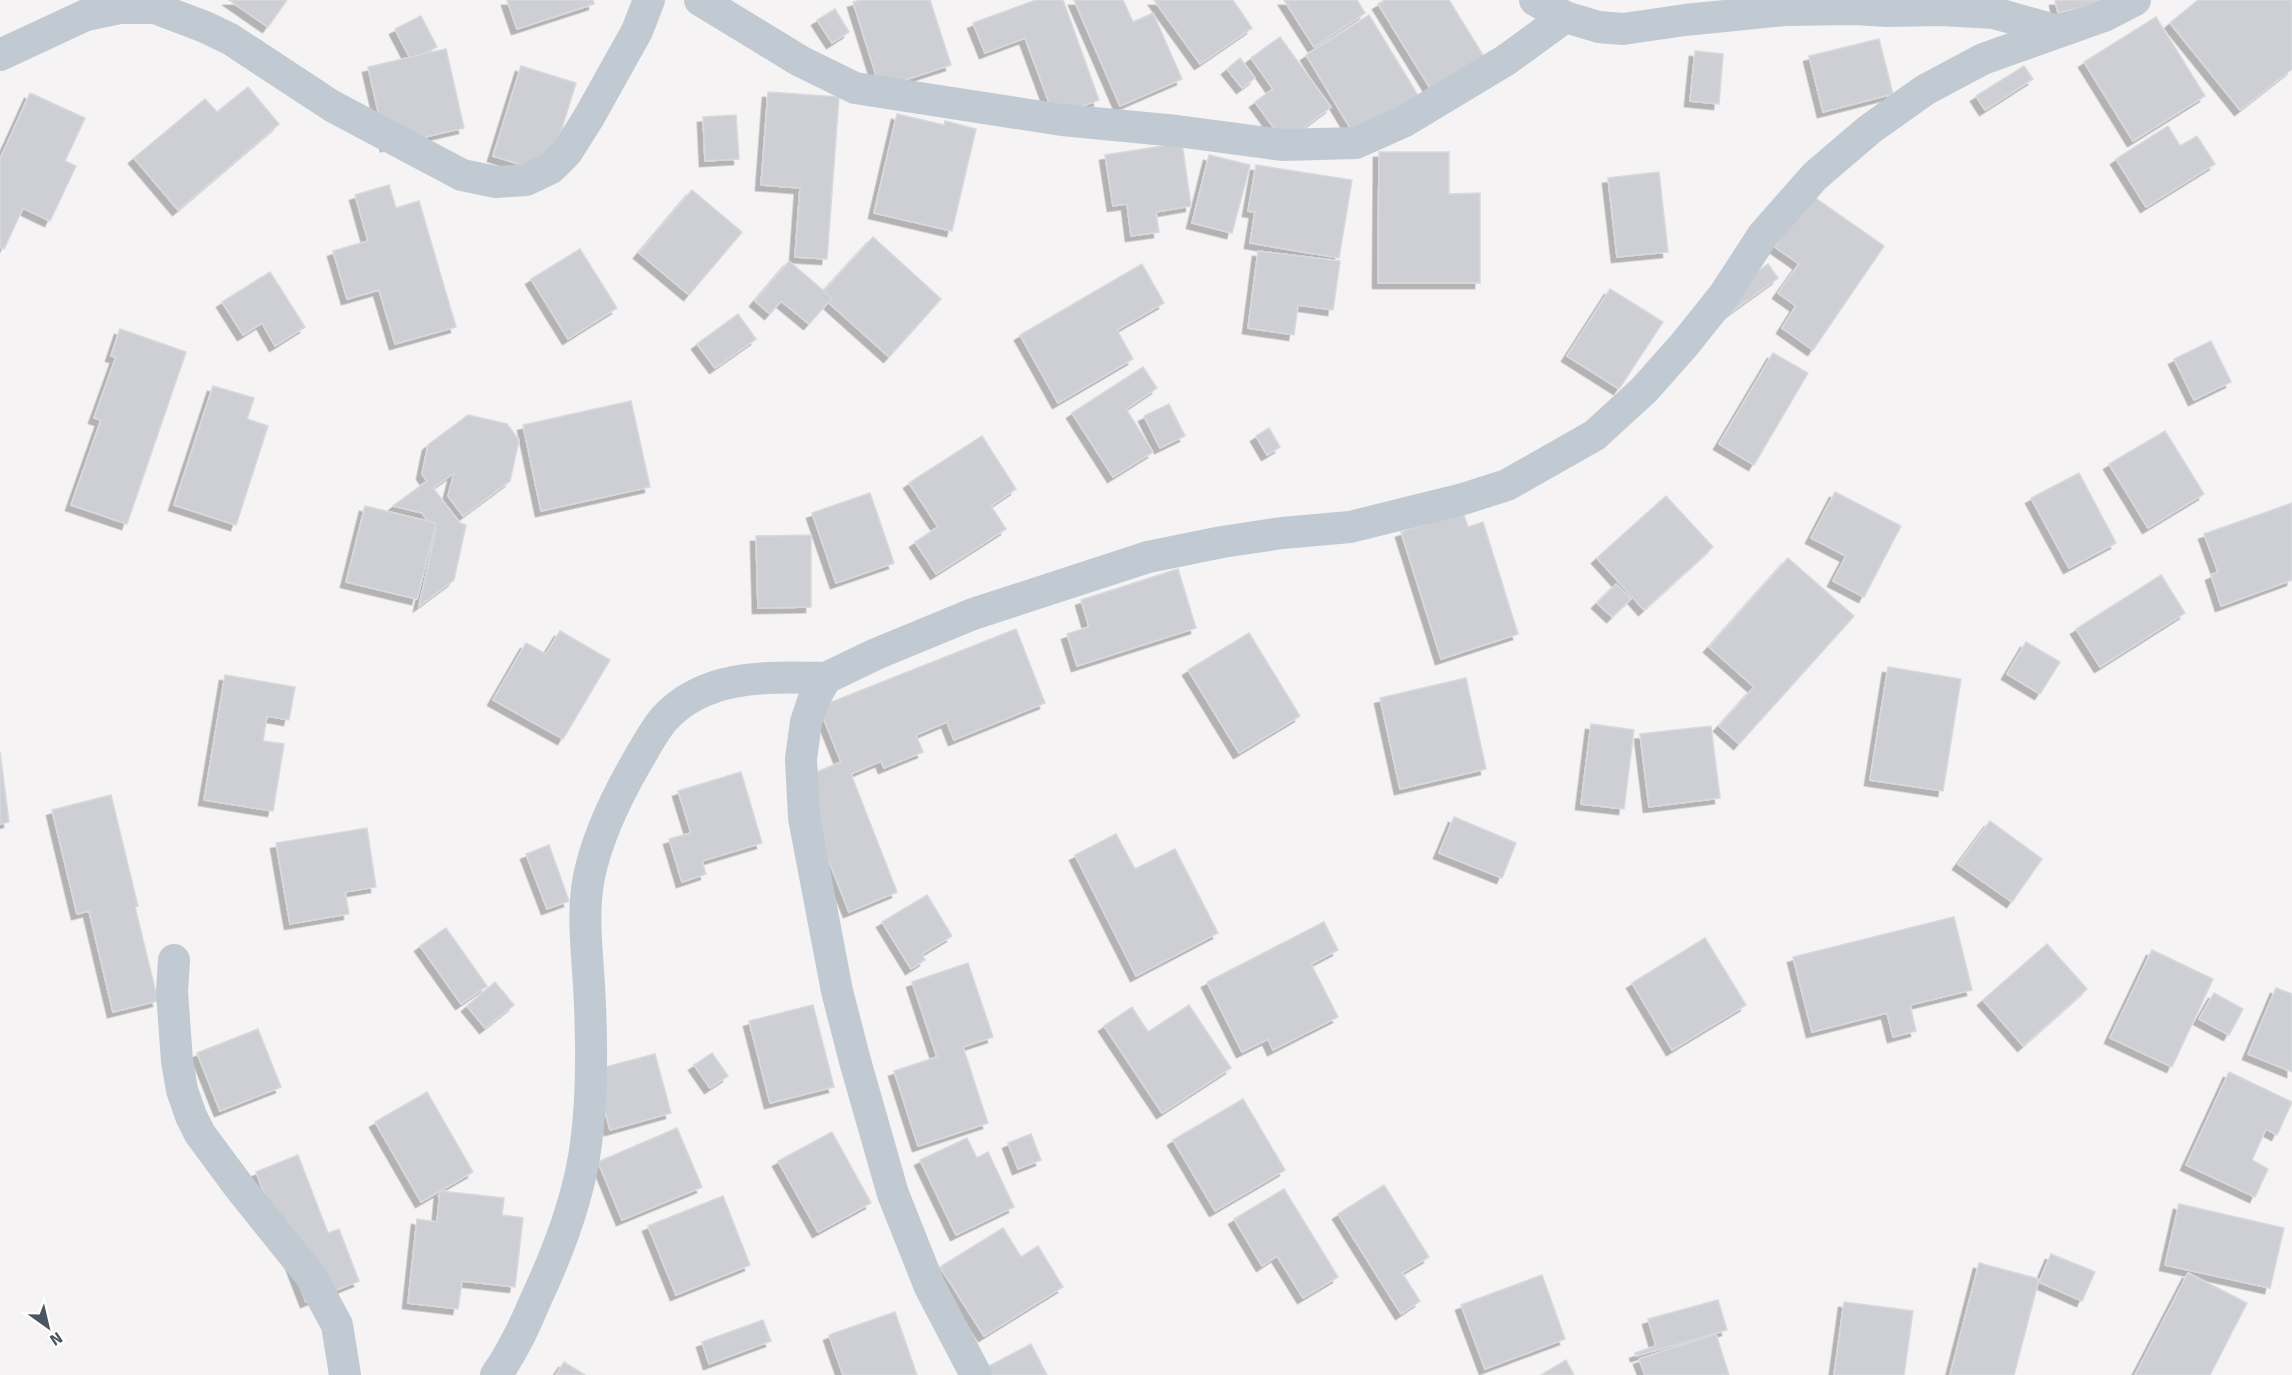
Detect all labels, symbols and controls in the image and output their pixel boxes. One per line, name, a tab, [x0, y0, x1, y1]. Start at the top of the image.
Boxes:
north arrow	[18, 1297, 78, 1357]
text: N	[46, 1327, 66, 1350]

